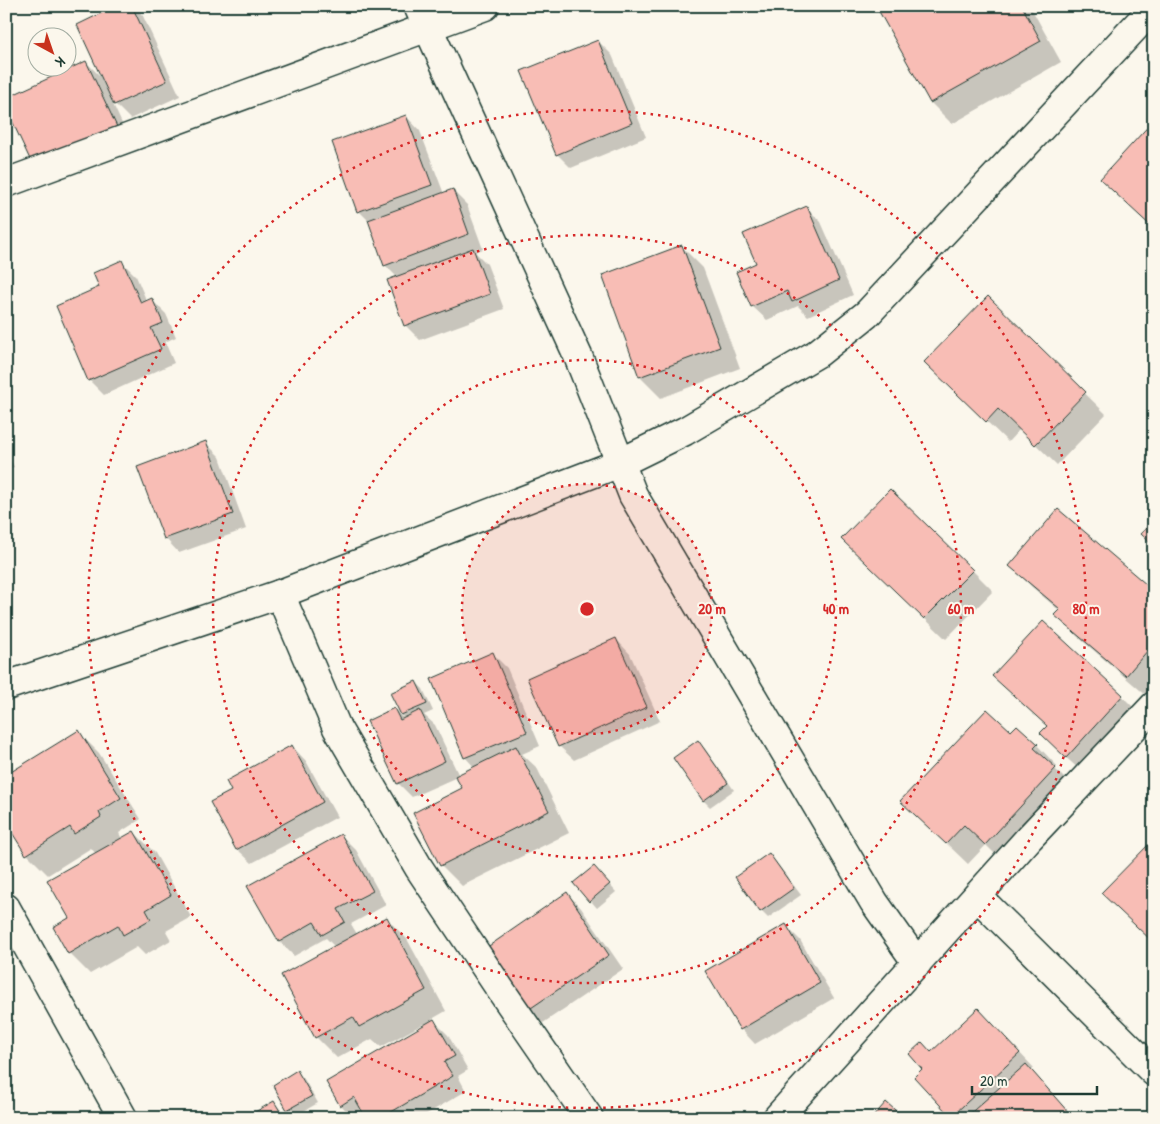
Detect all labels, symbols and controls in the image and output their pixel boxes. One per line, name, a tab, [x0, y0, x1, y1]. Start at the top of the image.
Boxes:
north arrow	[28, 28, 78, 78]
text: K	[51, 53, 70, 72]
text: 20 m	[698, 598, 726, 619]
text: 40 m	[823, 598, 849, 619]
text: 60 m	[948, 598, 974, 619]
text: 80 m	[1073, 598, 1099, 619]
centre of rings	[578, 600, 596, 618]
scale bar	[972, 1064, 1098, 1096]
text: 20 m	[980, 1070, 1007, 1091]

